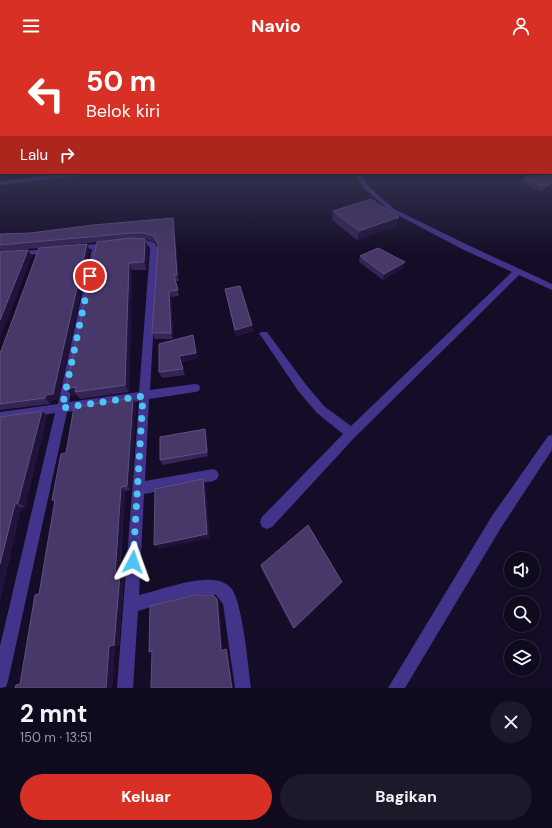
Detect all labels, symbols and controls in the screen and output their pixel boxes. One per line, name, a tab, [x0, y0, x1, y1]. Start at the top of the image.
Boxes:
text: Navio	[251, 14, 301, 38]
icon: menu	[20, 15, 42, 37]
icon: person	[510, 15, 532, 37]
text: 50 m	[86, 63, 156, 100]
icon: left	[20, 68, 72, 120]
text: Belok kiri	[86, 99, 160, 123]
icon: right	[56, 144, 78, 166]
text: Lalu	[20, 145, 48, 165]
pin	[73, 259, 107, 293]
icon: arrive	[79, 265, 101, 287]
position arrow	[112, 541, 154, 583]
map controls	[504, 552, 540, 676]
button: sound	[504, 552, 540, 588]
button: search	[504, 596, 540, 632]
button: layers	[504, 640, 540, 676]
text: 2 mnt	[20, 698, 87, 729]
button: close	[490, 701, 532, 743]
text: 150 m · 13:51	[20, 729, 92, 746]
button: Keluar	[20, 774, 272, 820]
button: Bagikan	[280, 774, 532, 820]

